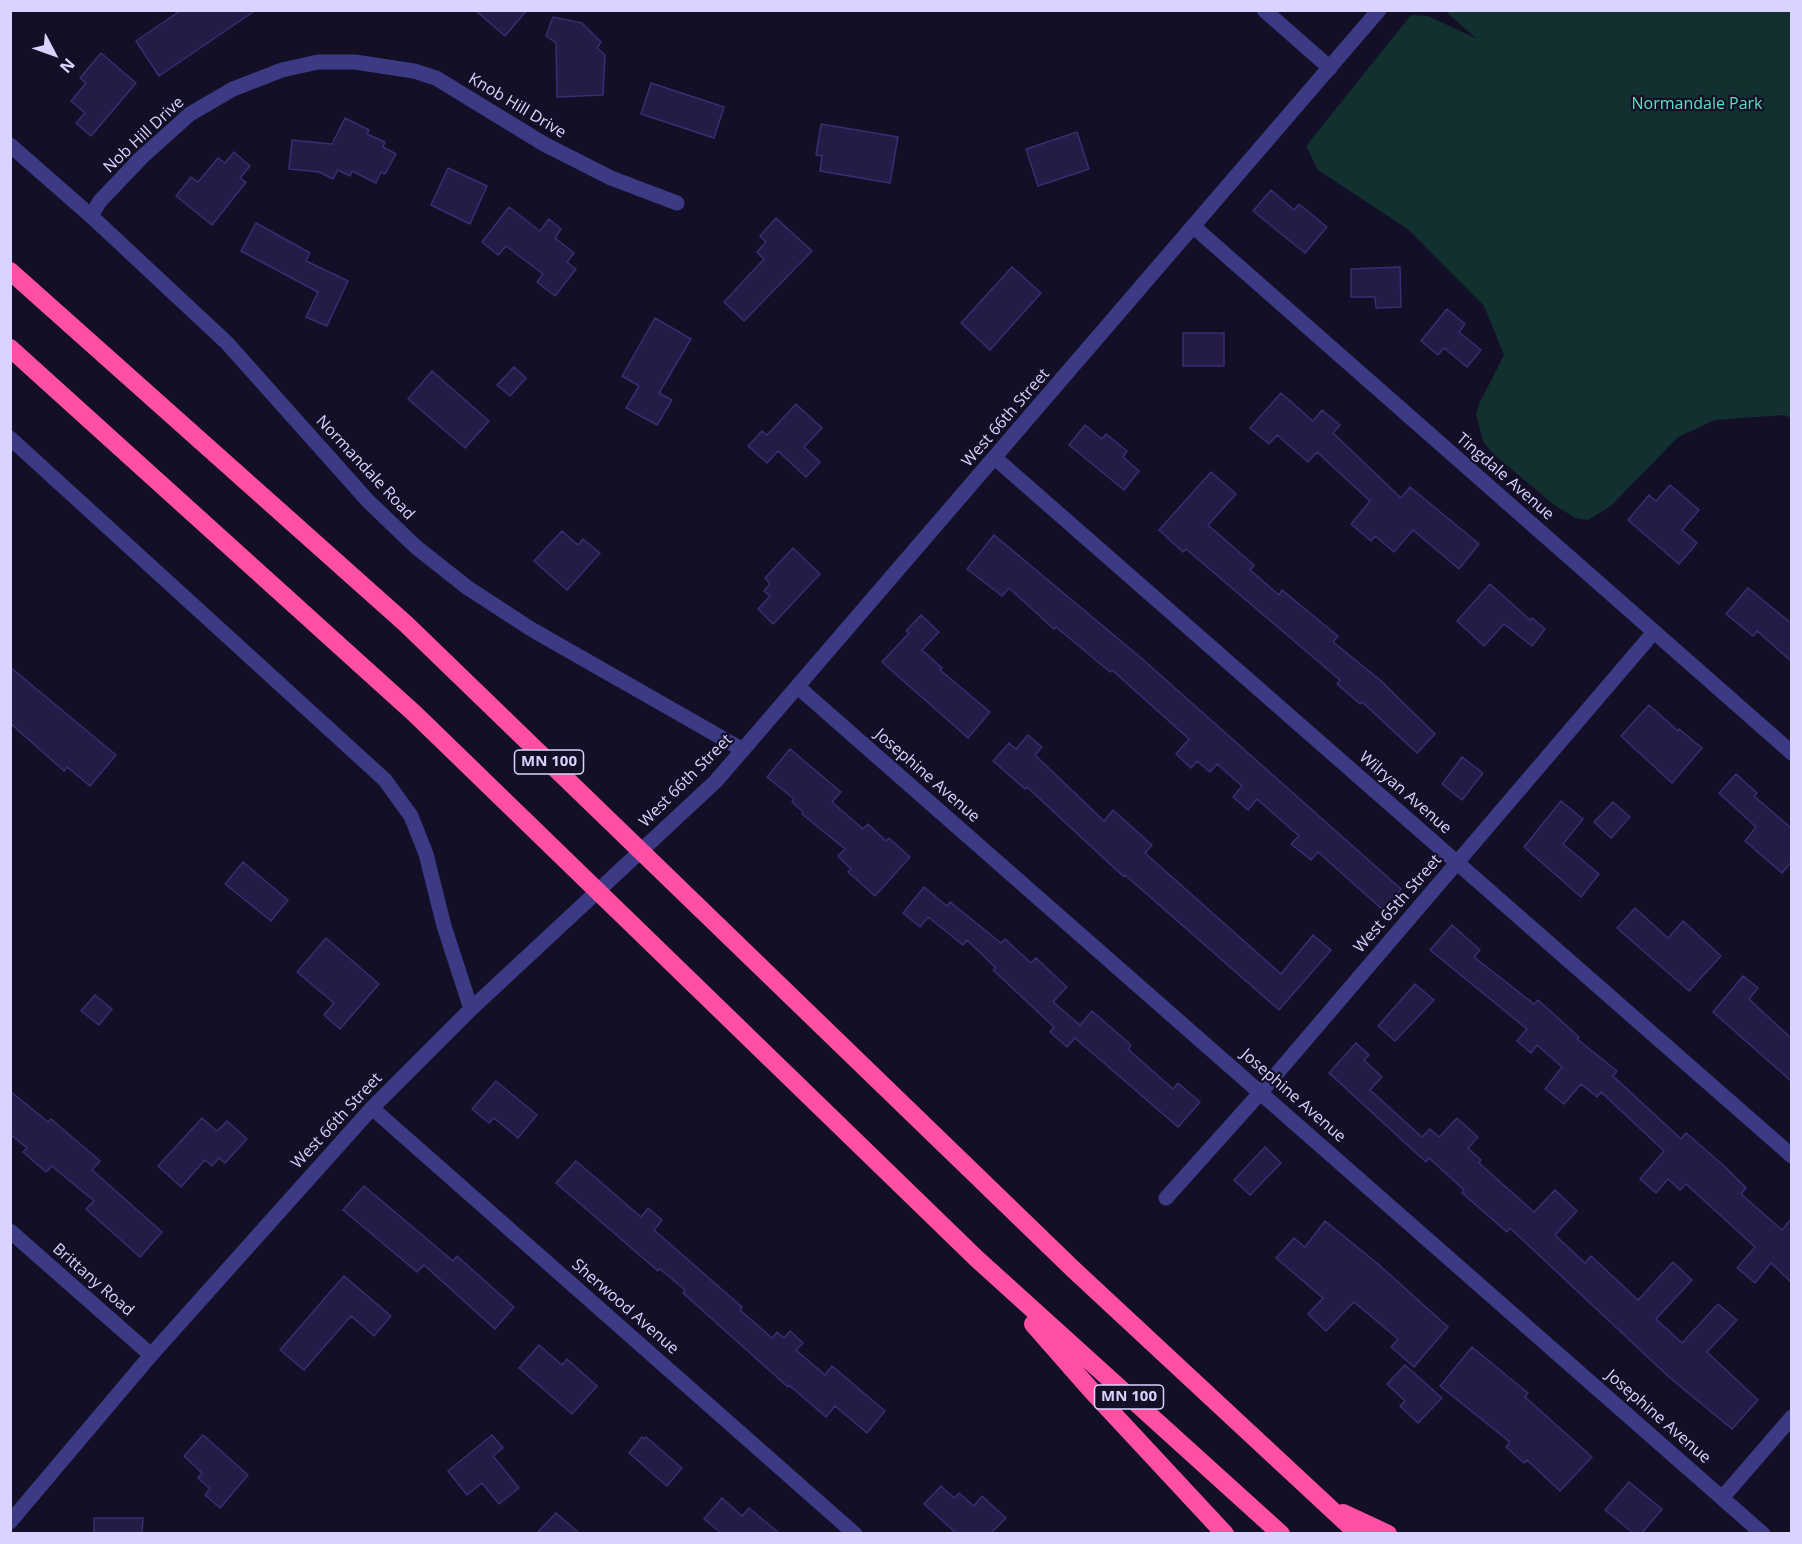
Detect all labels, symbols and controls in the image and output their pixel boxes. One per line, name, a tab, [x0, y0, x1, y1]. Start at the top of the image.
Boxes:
north arrow	[24, 24, 84, 84]
text: N	[55, 54, 80, 78]
street label: Knob Hill Drive	[465, 69, 569, 143]
street label: Nob Hill Drive	[100, 93, 188, 177]
park label: Normandale Park	[1631, 94, 1763, 114]
street label: West 66th Street	[958, 365, 1054, 471]
street label: Normandale Road	[312, 412, 418, 524]
street label: Tingdale Avenue	[1452, 429, 1558, 525]
street label: Josephine Avenue	[871, 725, 983, 827]
street label: West 66th Street	[635, 730, 737, 832]
street label: Wilryan Avenue	[1355, 748, 1455, 838]
road number: MN 100	[514, 750, 584, 774]
street label: West 65th Street	[1350, 851, 1446, 957]
street label: Josephine Avenue	[1237, 1045, 1349, 1147]
street label: West 66th Street	[288, 1069, 386, 1173]
street label: Brittany Road	[48, 1240, 138, 1320]
street label: Sherwood Avenue	[568, 1255, 682, 1359]
street label: Josephine Avenue	[1602, 1366, 1714, 1468]
road number: MN 100	[1094, 1385, 1164, 1409]

